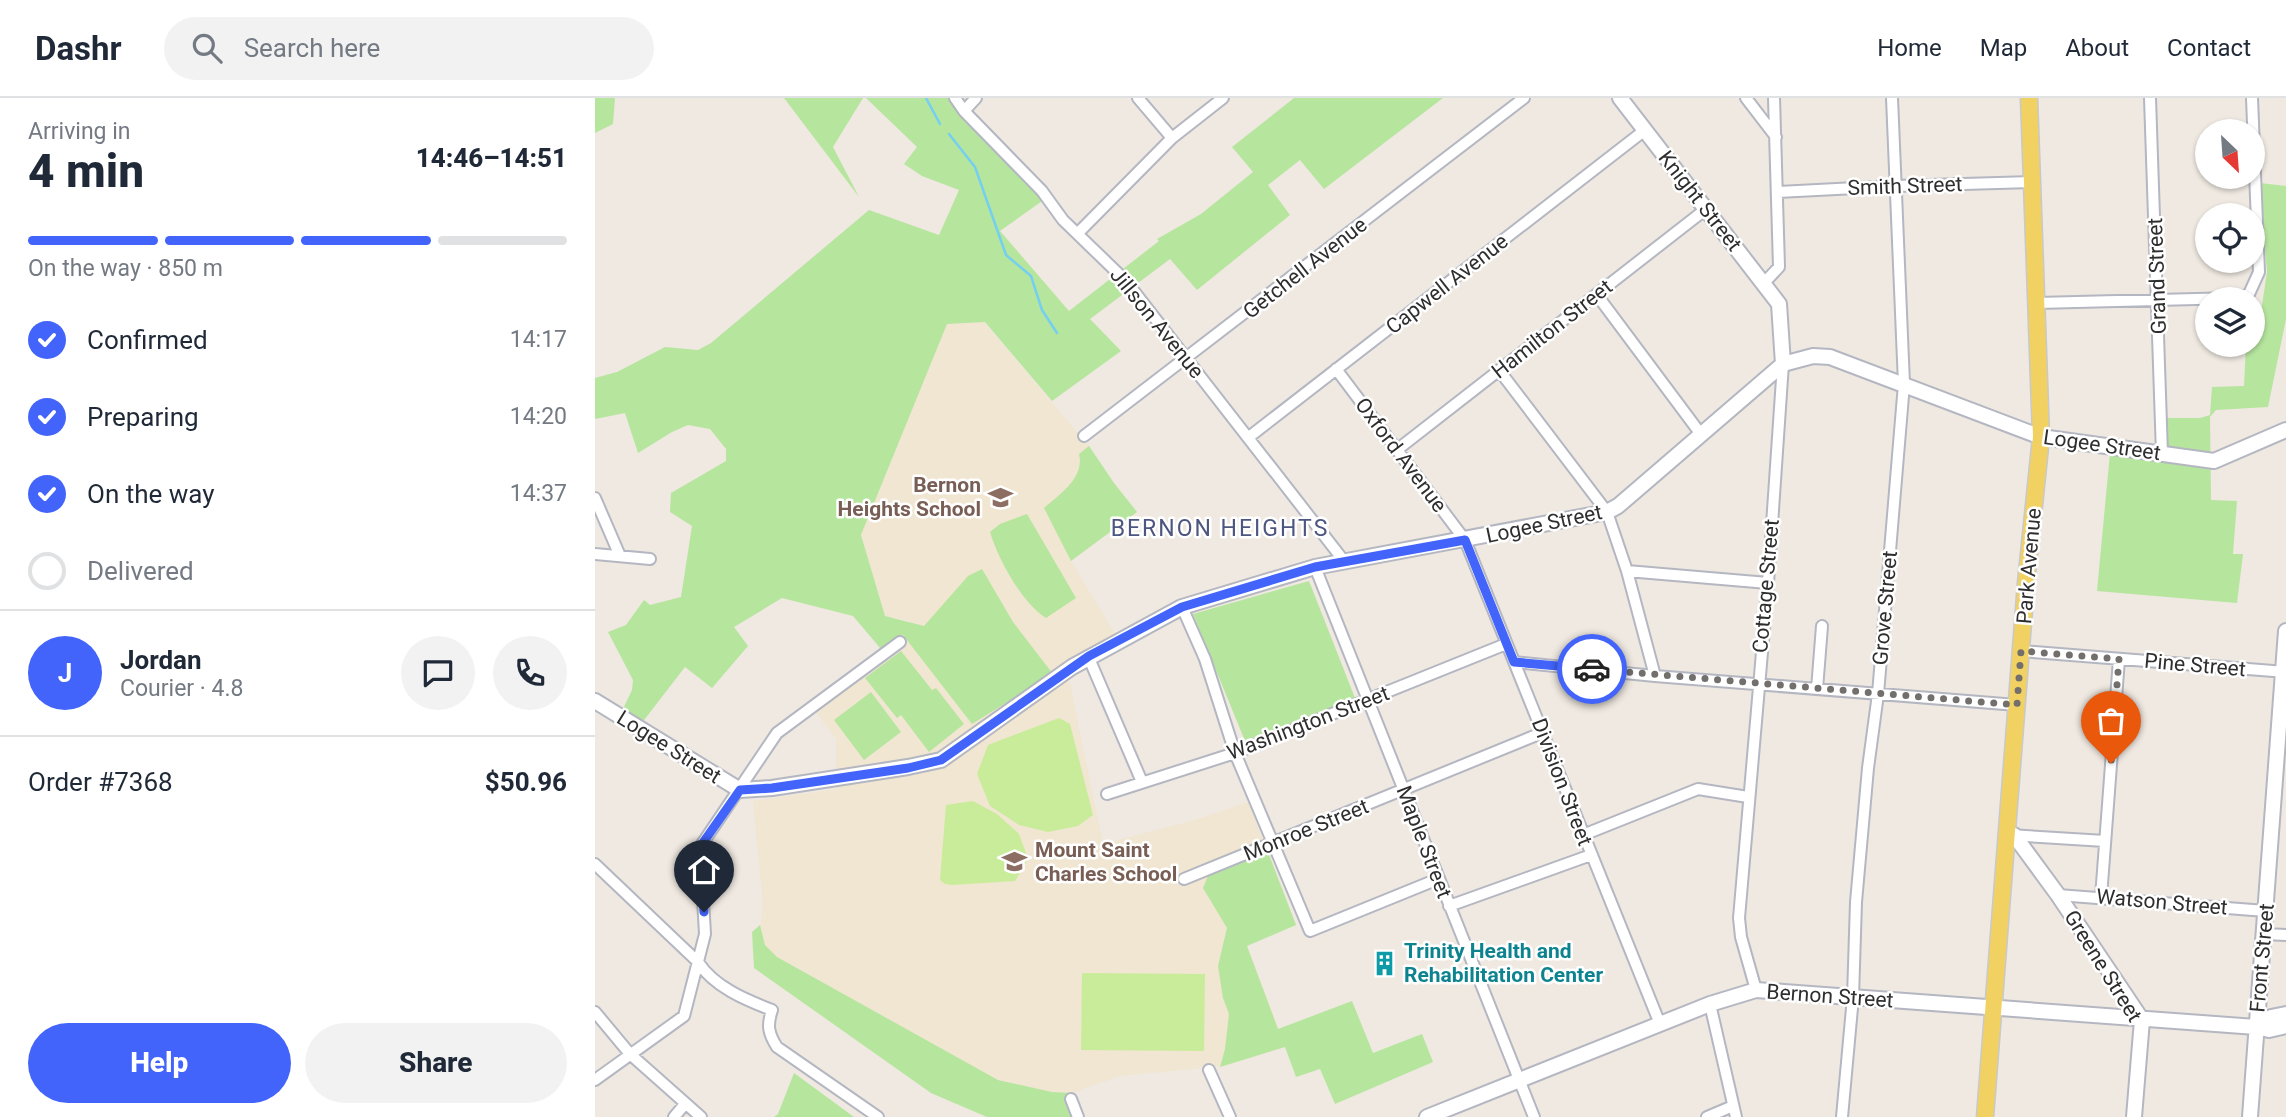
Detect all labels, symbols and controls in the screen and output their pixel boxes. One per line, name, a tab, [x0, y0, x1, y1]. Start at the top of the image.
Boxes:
search box	[164, 17, 654, 80]
text: Dashr	[35, 29, 122, 68]
icon: search	[188, 29, 226, 67]
text: Search here	[244, 33, 380, 63]
text: Home	[1877, 34, 1942, 62]
text: Map	[1980, 34, 2027, 62]
text: About	[2065, 34, 2129, 62]
text: Contact	[2167, 34, 2251, 62]
text: Arriving in	[28, 118, 131, 145]
north arrow	[2195, 119, 2265, 189]
map controls	[2195, 119, 2265, 357]
text: 14:46–14:51	[416, 143, 567, 173]
text: 4 min	[28, 144, 144, 198]
street label: Knight Street	[1653, 146, 1747, 256]
street label: Smith Street	[1847, 172, 1963, 200]
button: locate	[2195, 203, 2265, 273]
street label: Getchell Avenue	[1238, 212, 1372, 324]
street label: Grand Street	[2143, 217, 2171, 335]
street label: Capwell Avenue	[1381, 229, 1513, 339]
text: On the way · 850 m	[28, 255, 223, 282]
street label: Jillson Avenue	[1105, 263, 1209, 383]
street label: Hamilton Street	[1487, 275, 1617, 383]
button: layers	[2195, 287, 2265, 357]
icon: check	[28, 321, 66, 359]
text: Confirmed	[87, 325, 208, 355]
text: 14:17	[510, 326, 567, 353]
street label: Oxford Avenue	[1350, 393, 1452, 517]
icon: check	[28, 398, 66, 436]
text: Preparing	[87, 402, 199, 432]
text: 14:20	[510, 403, 567, 430]
street label: Logee Street	[2042, 425, 2162, 465]
place label: Bernon Heights School	[838, 473, 981, 521]
icon: check	[28, 475, 66, 513]
text: On the way	[87, 479, 215, 509]
text: 14:37	[510, 480, 567, 507]
school or university icon: Bernon Heights School	[987, 483, 1015, 511]
street label: Logee Street	[1484, 500, 1604, 548]
street label: Park Avenue	[2012, 507, 2046, 625]
district label: BERNON HEIGHTS	[1111, 515, 1329, 542]
street label: Cottage Street	[1748, 518, 1784, 654]
street label: Grove Street	[1868, 550, 1902, 666]
text: Delivered	[87, 556, 194, 586]
courier	[1557, 634, 1627, 704]
button: chat	[401, 636, 475, 710]
button: phone	[493, 636, 567, 710]
text: Jordan	[120, 645, 202, 675]
street label: Pine Street	[2143, 649, 2247, 681]
icon: car	[1573, 650, 1611, 688]
text: J	[58, 658, 72, 688]
text: Courier · 4.8	[120, 675, 243, 702]
street label: Washington Street	[1224, 681, 1392, 765]
pin	[2081, 691, 2141, 763]
icon: bag	[2092, 702, 2130, 740]
street label: Logee Street	[613, 706, 725, 788]
street label: Division Street	[1527, 715, 1597, 849]
text: Order #7368	[28, 767, 173, 797]
text: $50.96	[485, 767, 567, 797]
street label: Maple Street	[1392, 782, 1456, 902]
street label: Monroe Street	[1240, 794, 1372, 866]
place label: Mount Saint Charles School	[1035, 838, 1177, 886]
pin	[674, 840, 734, 912]
school or university icon: Mount Saint Charles School	[1001, 848, 1029, 876]
icon: home	[685, 851, 723, 889]
street label: Watson Street	[2095, 884, 2229, 920]
street label: Front Street	[2245, 902, 2279, 1013]
street label: Greene Street	[2059, 906, 2147, 1026]
place label: Trinity Health and Rehabilitation Center	[1404, 939, 1603, 987]
building icon: Trinity Health and Rehabilitation Center	[1370, 949, 1398, 977]
street label: Bernon Street	[1766, 980, 1894, 1012]
button: Help	[28, 1023, 291, 1103]
button: Share	[305, 1023, 567, 1103]

